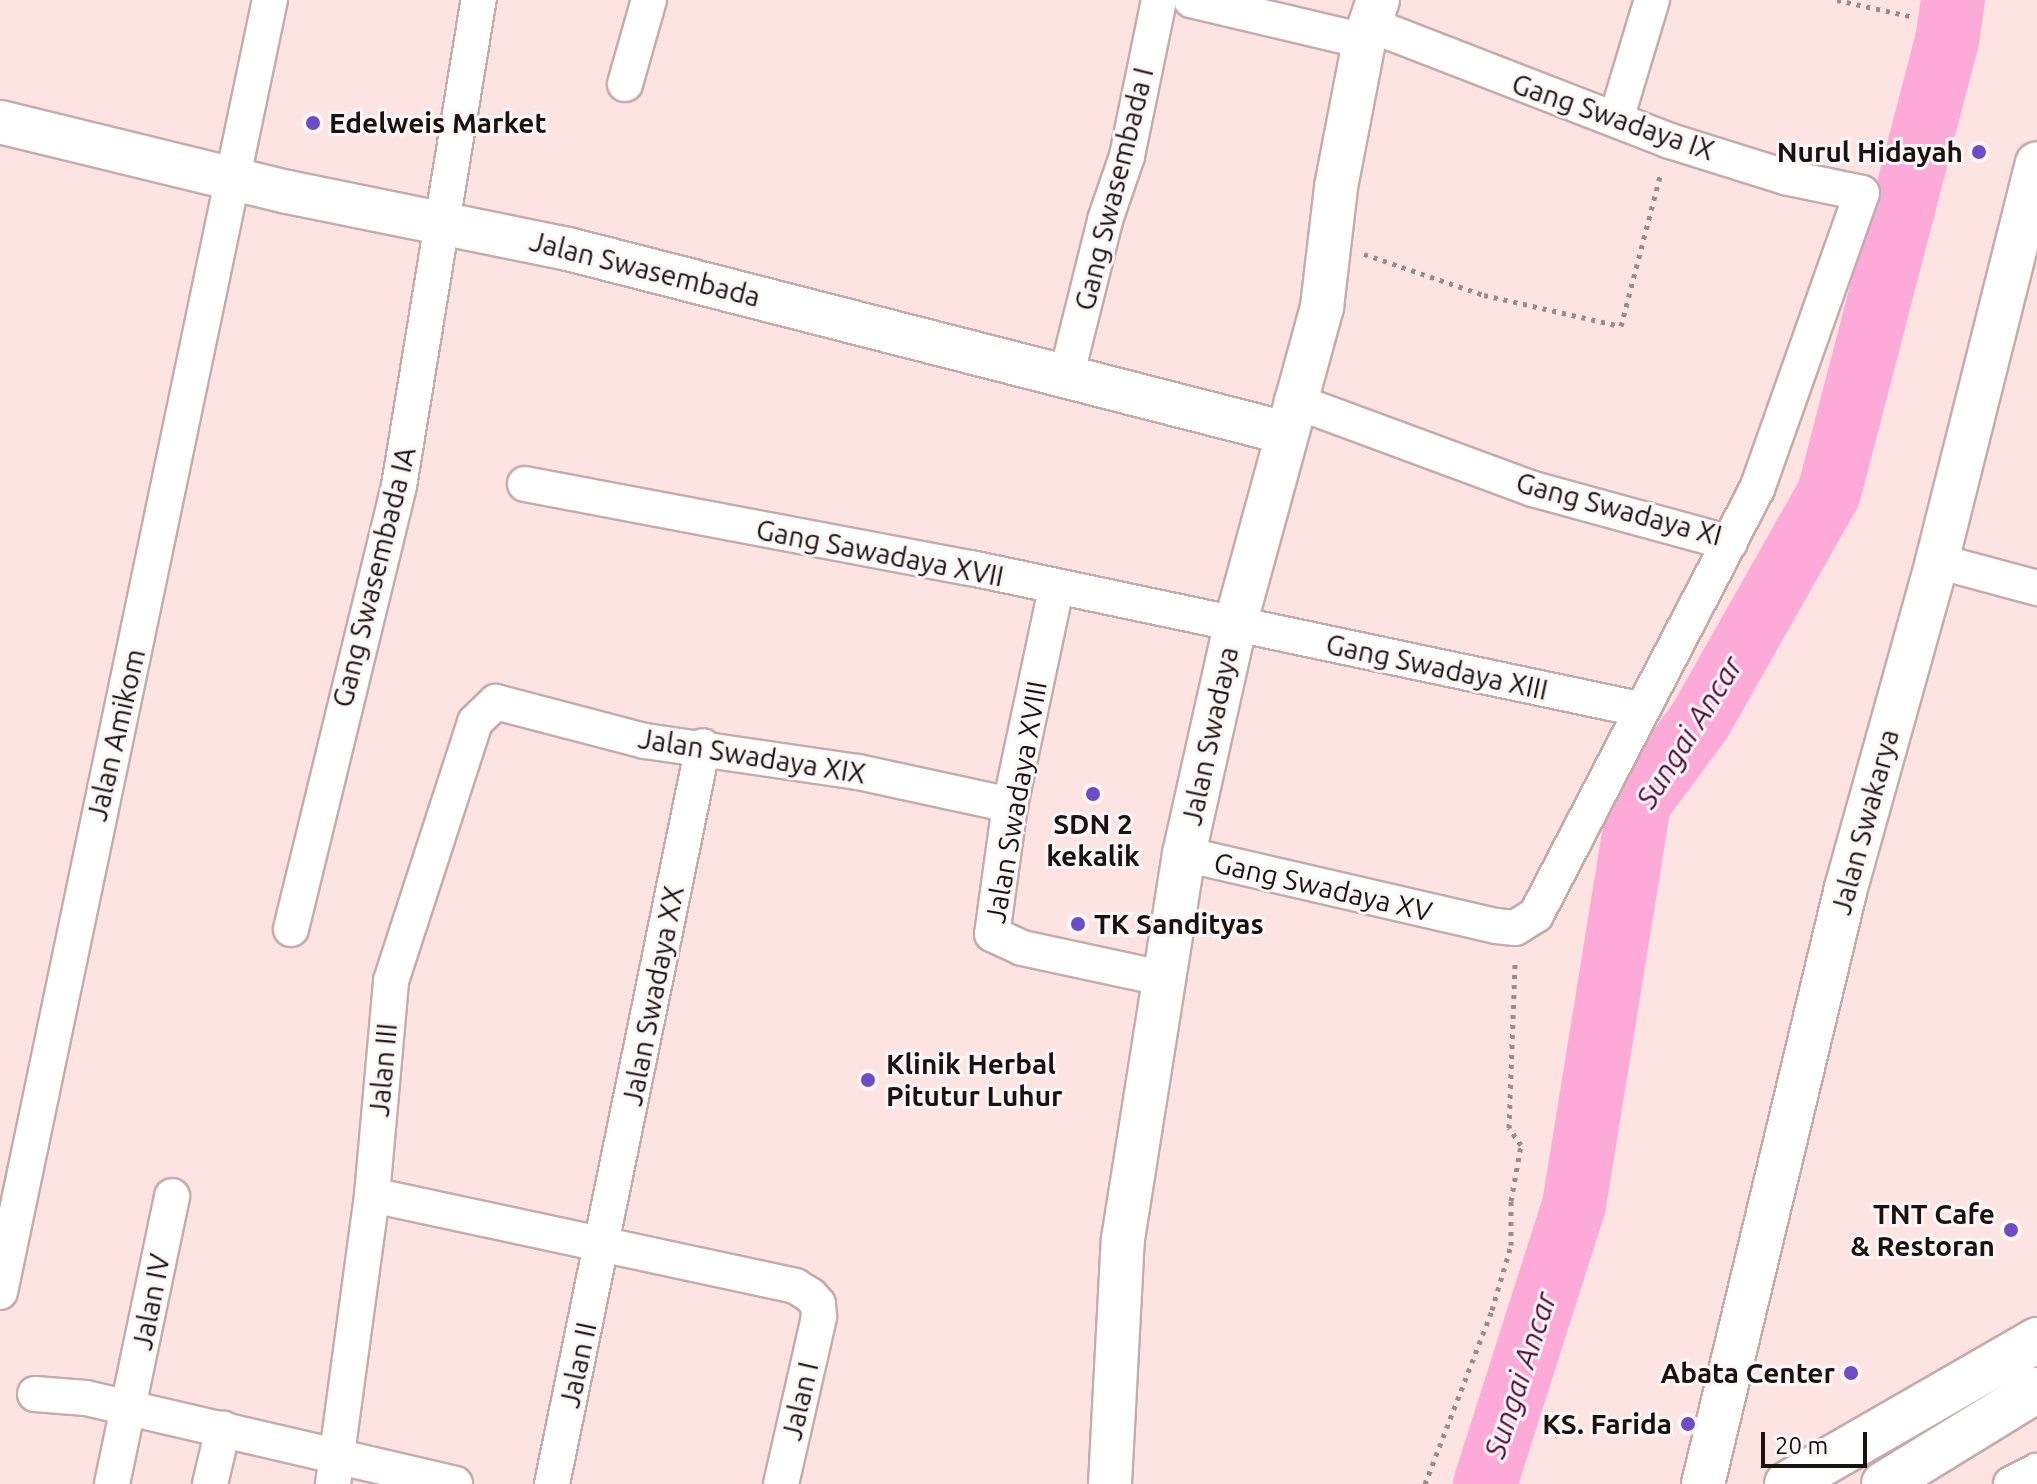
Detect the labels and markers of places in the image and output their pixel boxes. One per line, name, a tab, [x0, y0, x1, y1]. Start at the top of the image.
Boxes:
place label: Edelweis Market	[329, 106, 547, 140]
marker: Edelweis Market	[304, 114, 322, 132]
place label: Nurul Hidayah	[1777, 135, 1963, 169]
marker: Nurul Hidayah	[1970, 143, 1988, 161]
marker: SDN 2 kekalik	[1084, 785, 1102, 803]
place label: SDN 2 kekalik	[1046, 807, 1140, 873]
place label: TK Sandityas	[1094, 907, 1264, 941]
marker: TK Sandityas	[1069, 915, 1087, 933]
place label: Klinik Herbal Pitutur Luhur	[886, 1047, 1063, 1113]
marker: Klinik Herbal Pitutur Luhur	[857, 1069, 879, 1091]
place label: TNT Cafe & Restoran	[1850, 1197, 1995, 1263]
marker: TNT Cafe & Restoran	[2002, 1221, 2020, 1239]
place label: Abata Center	[1660, 1356, 1835, 1390]
marker: Abata Center	[1842, 1364, 1860, 1382]
place label: KS. Farida	[1542, 1407, 1672, 1441]
marker: KS. Farida	[1679, 1415, 1697, 1433]

